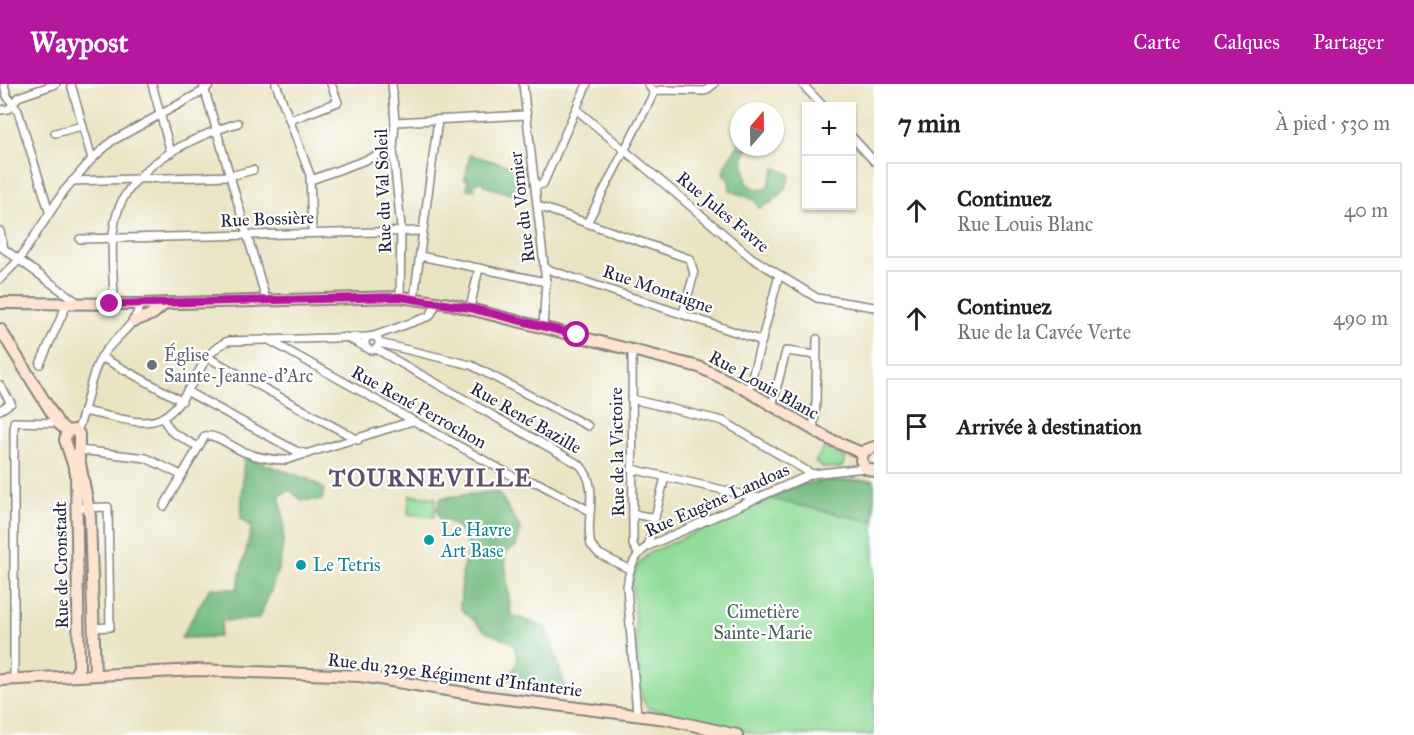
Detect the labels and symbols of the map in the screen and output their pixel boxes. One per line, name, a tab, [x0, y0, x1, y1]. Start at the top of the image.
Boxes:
north arrow	[730, 102, 784, 156]
street label: Rue du Val Soleil	[370, 128, 396, 254]
street label: Rue du Vornier	[504, 150, 540, 264]
street label: Rue Jules Favre	[672, 167, 774, 258]
street label: Rue Bossière	[220, 206, 314, 232]
street label: Rue Montaigne	[600, 260, 716, 319]
route end	[96, 290, 122, 316]
route start	[563, 321, 589, 347]
place label: Église Sainte-Jeanne-d'Arc	[164, 342, 314, 388]
street label: Rue Louis Blanc	[705, 346, 823, 425]
marker: Église Sainte-Jeanne-d'Arc	[145, 358, 159, 372]
street label: Rue René Perrochon	[348, 361, 491, 453]
street label: Rue René Bazille	[467, 377, 585, 459]
street label: Rue de la Victoire	[605, 387, 629, 517]
street label: Rue Eugène Landoas	[641, 458, 793, 543]
district label: TOURNEVILLE	[328, 463, 533, 493]
street label: Rue de Cronstadt	[49, 500, 73, 629]
place label: Le Havre Art Base	[440, 519, 512, 562]
marker: Le Havre Art Base	[422, 533, 436, 547]
place label: Le Tetris	[313, 554, 381, 576]
marker: Le Tetris	[294, 558, 308, 572]
park label: Cimetière Sainte-Marie	[713, 601, 813, 644]
street label: Rue du 329e Régiment d'Infanterie	[326, 648, 584, 703]

